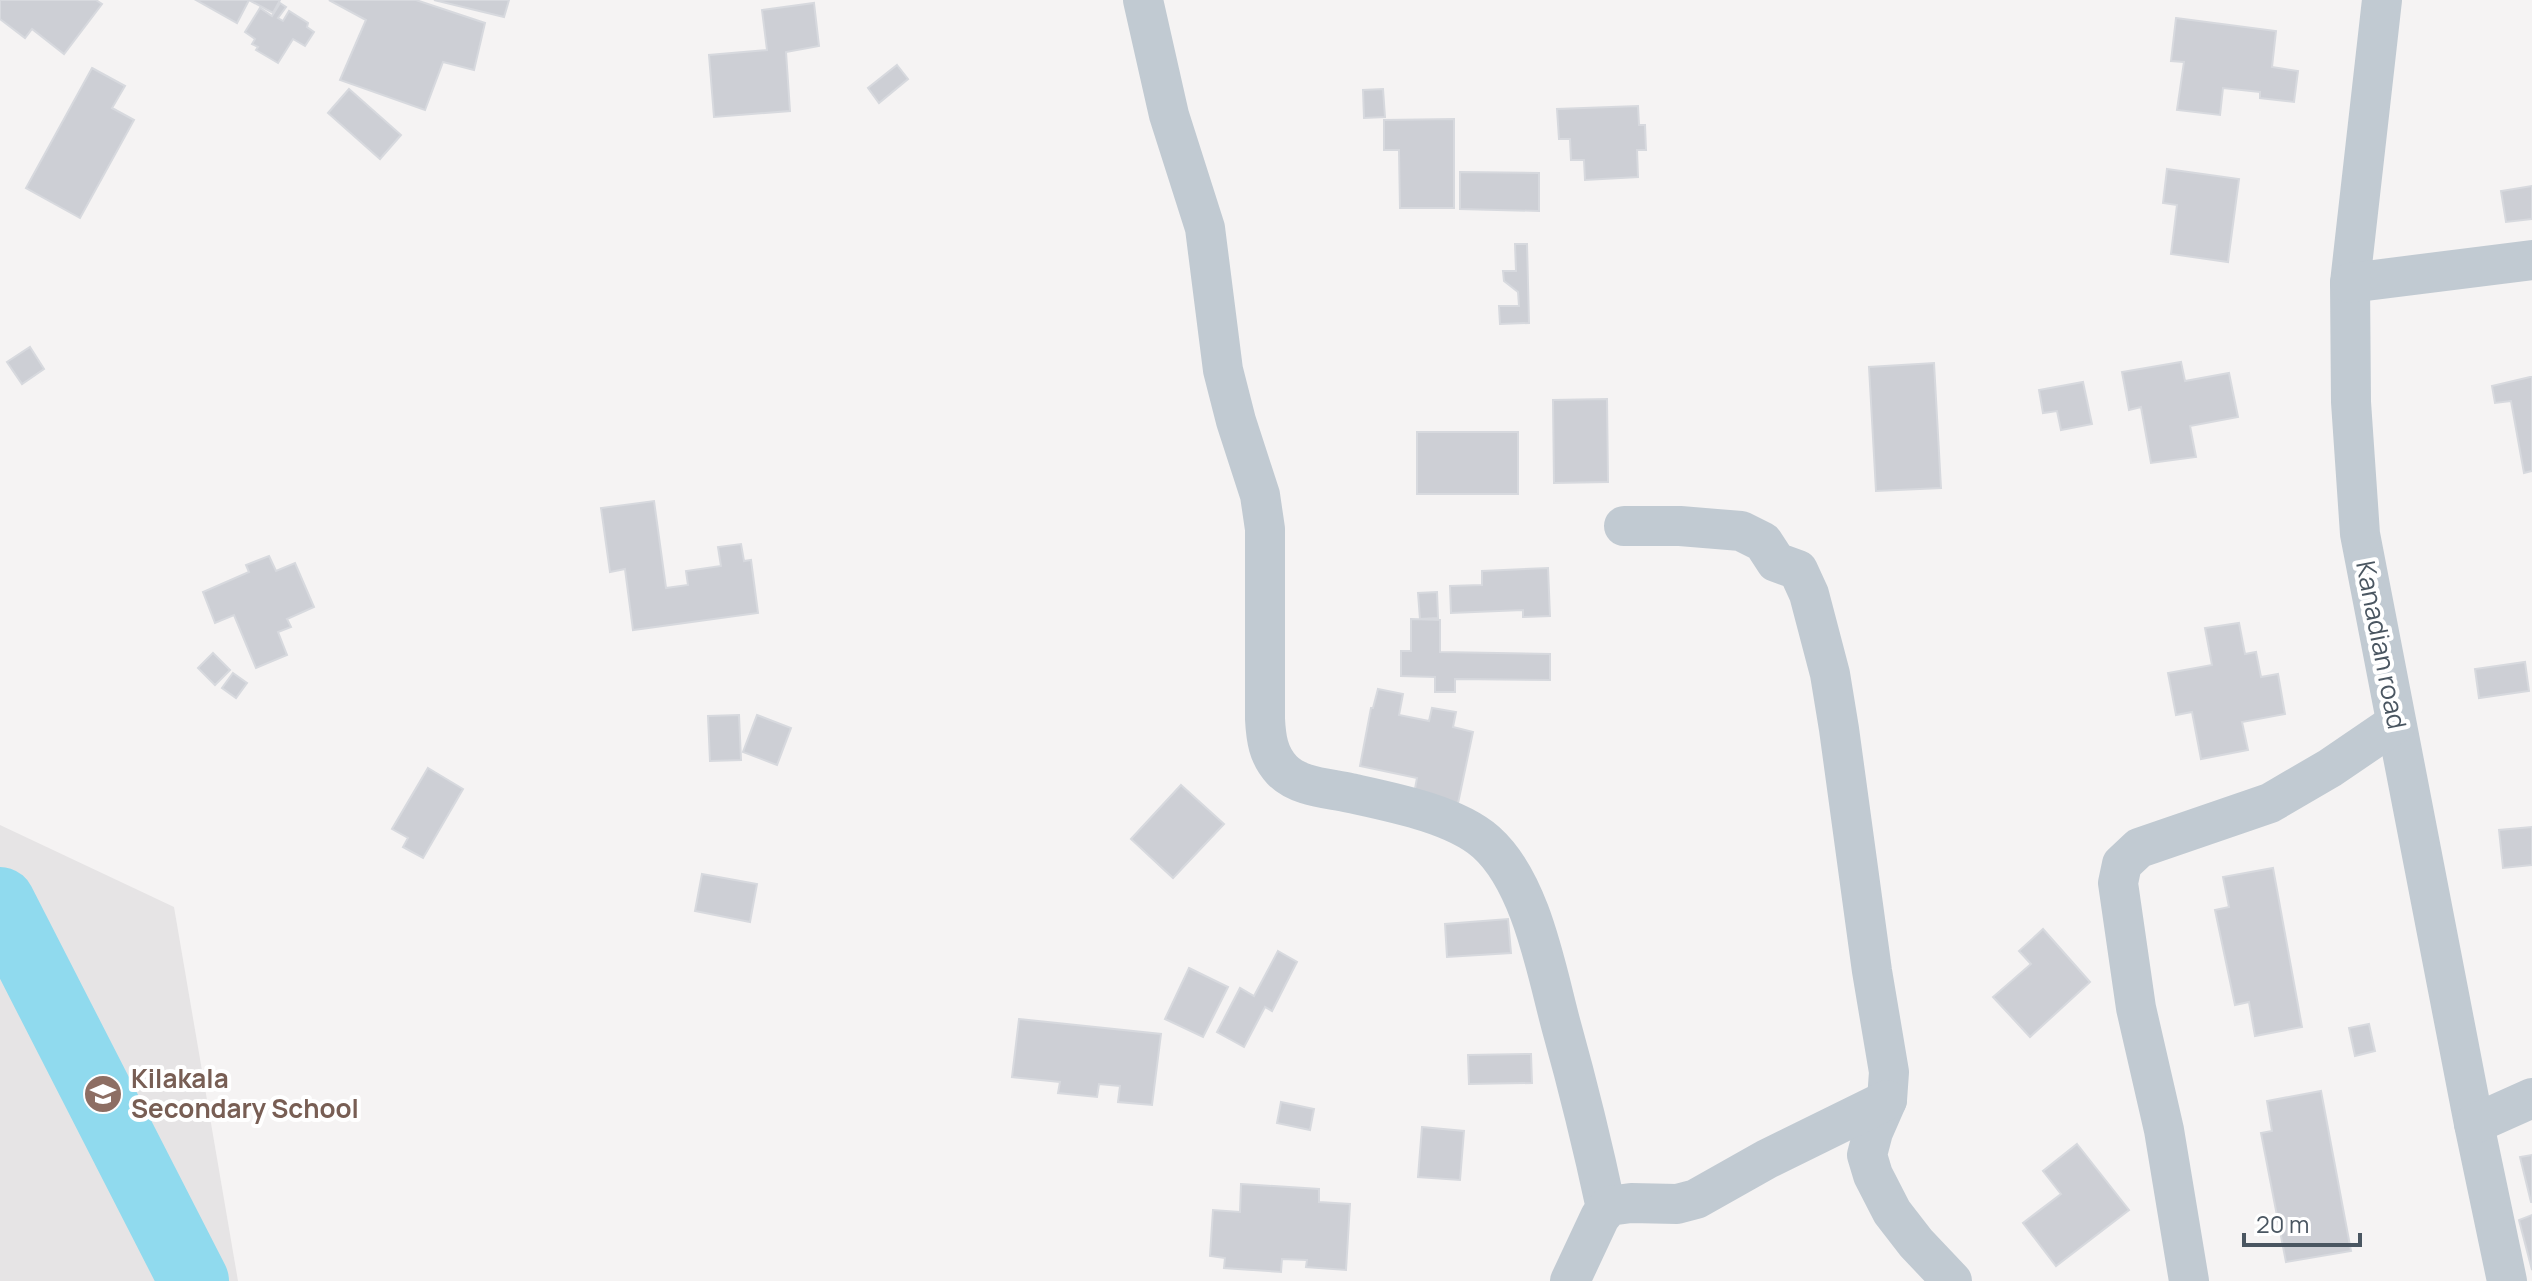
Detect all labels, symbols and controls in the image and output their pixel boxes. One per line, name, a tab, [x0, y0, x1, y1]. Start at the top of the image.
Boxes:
street label: Kanadian road	[2348, 558, 2416, 732]
place label: Kilakala Secondary School	[131, 1060, 359, 1126]
school or university icon: Kilakala Secondary School	[82, 1073, 124, 1115]
scale bar	[2244, 1197, 2360, 1247]
text: 20 m	[2256, 1207, 2309, 1240]

